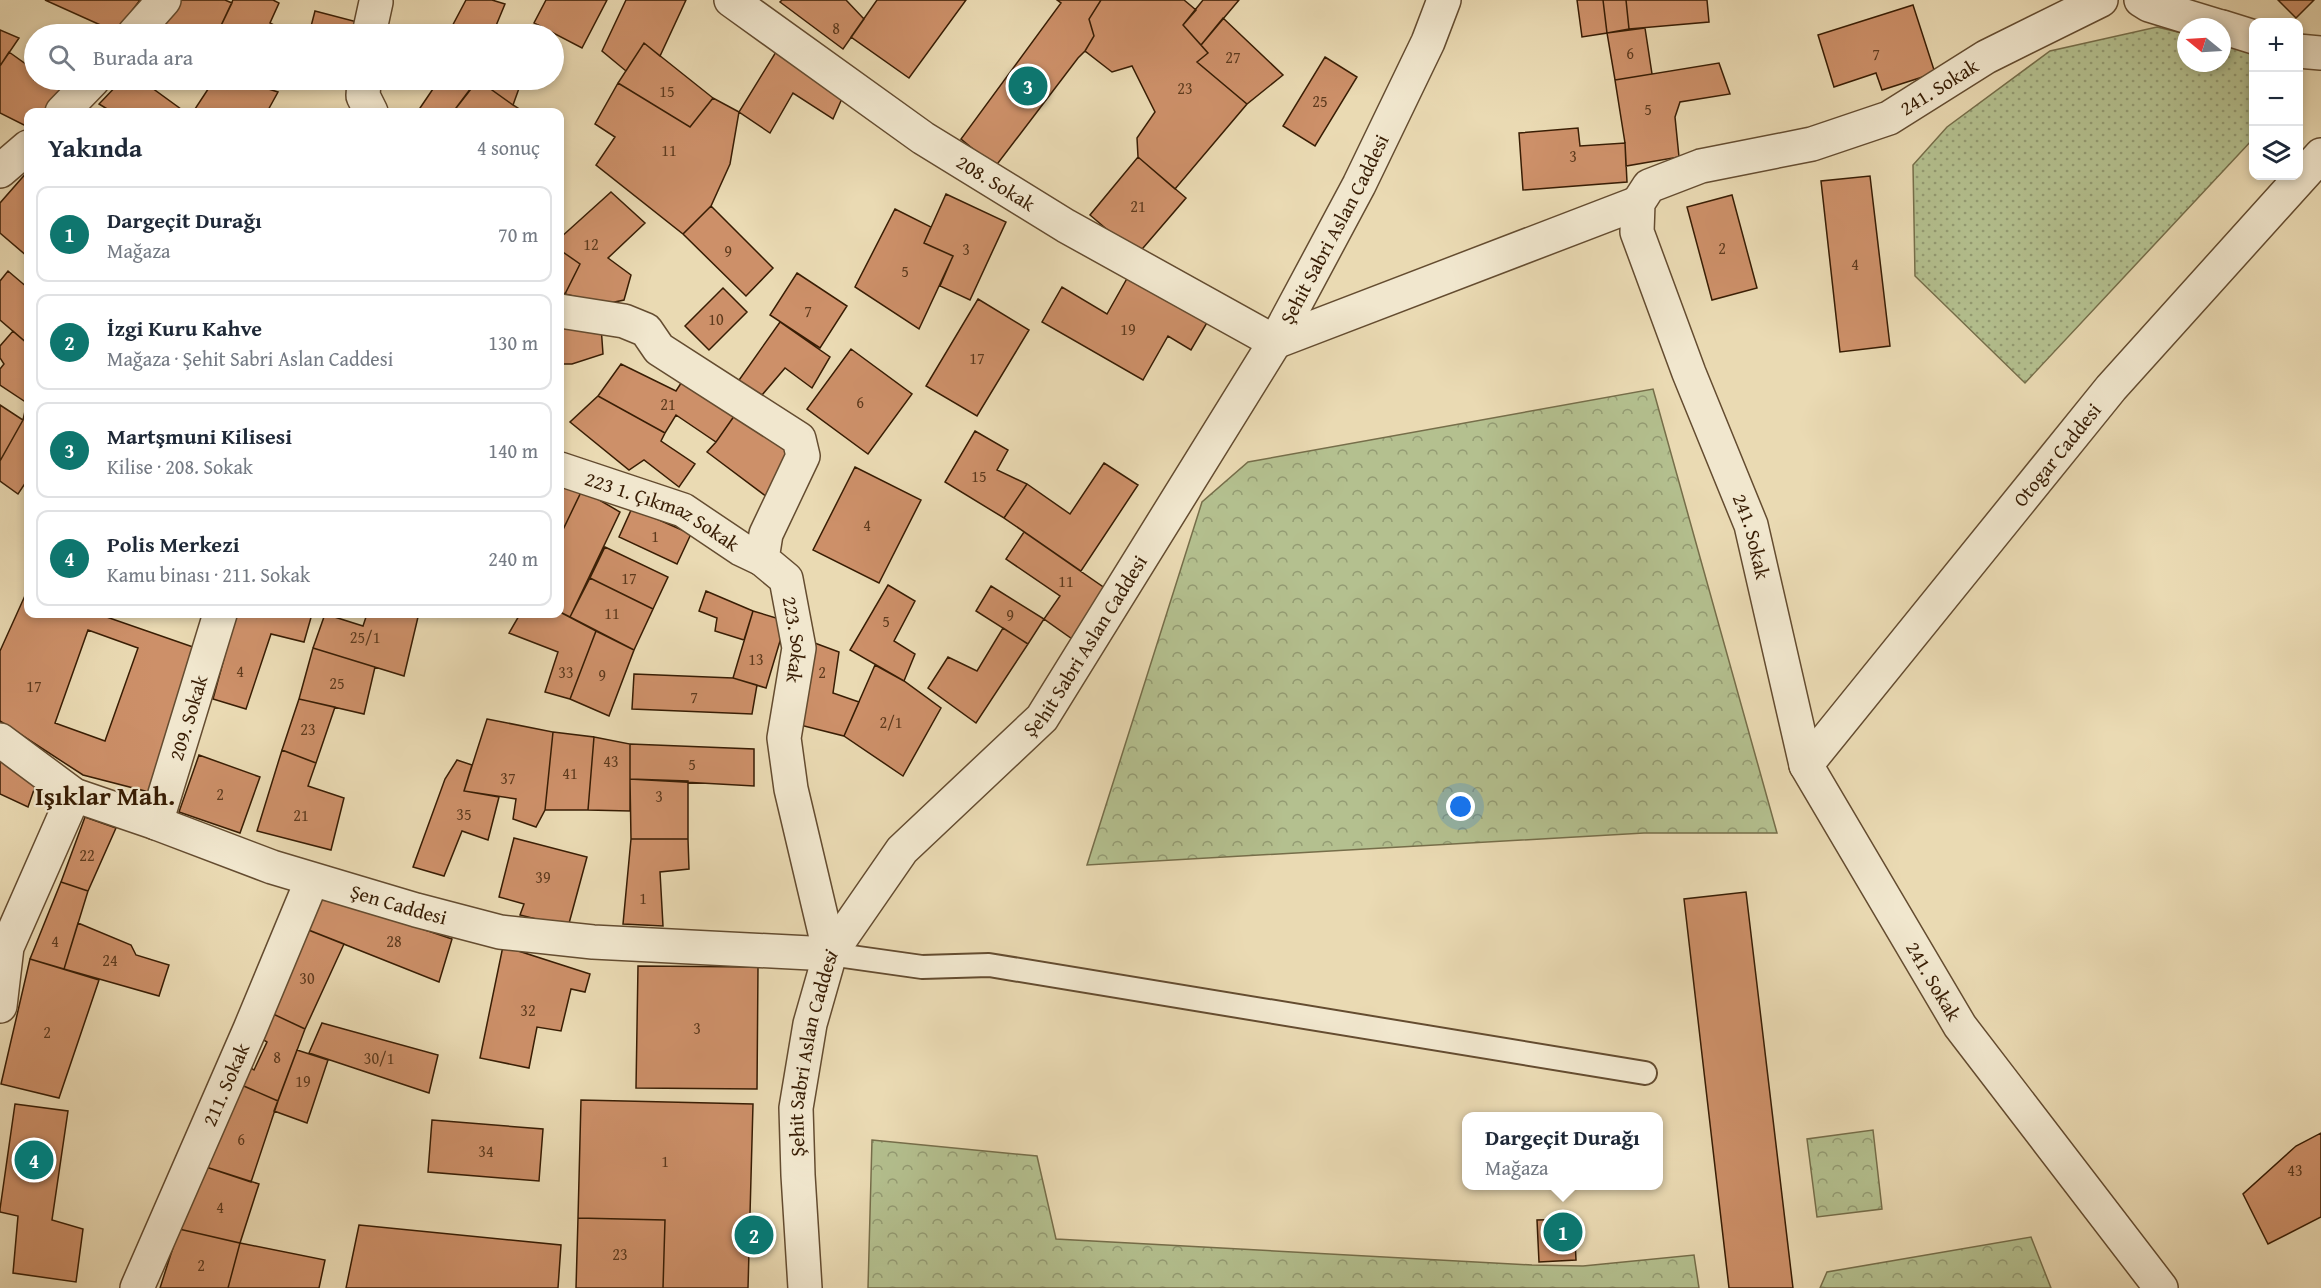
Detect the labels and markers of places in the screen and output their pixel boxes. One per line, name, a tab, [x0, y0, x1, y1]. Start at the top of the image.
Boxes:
pin: 3	[1008, 64, 1048, 109]
pin: 4	[15, 1138, 54, 1182]
pin: 1	[1544, 1210, 1582, 1254]
pin: 2	[734, 1212, 774, 1258]

